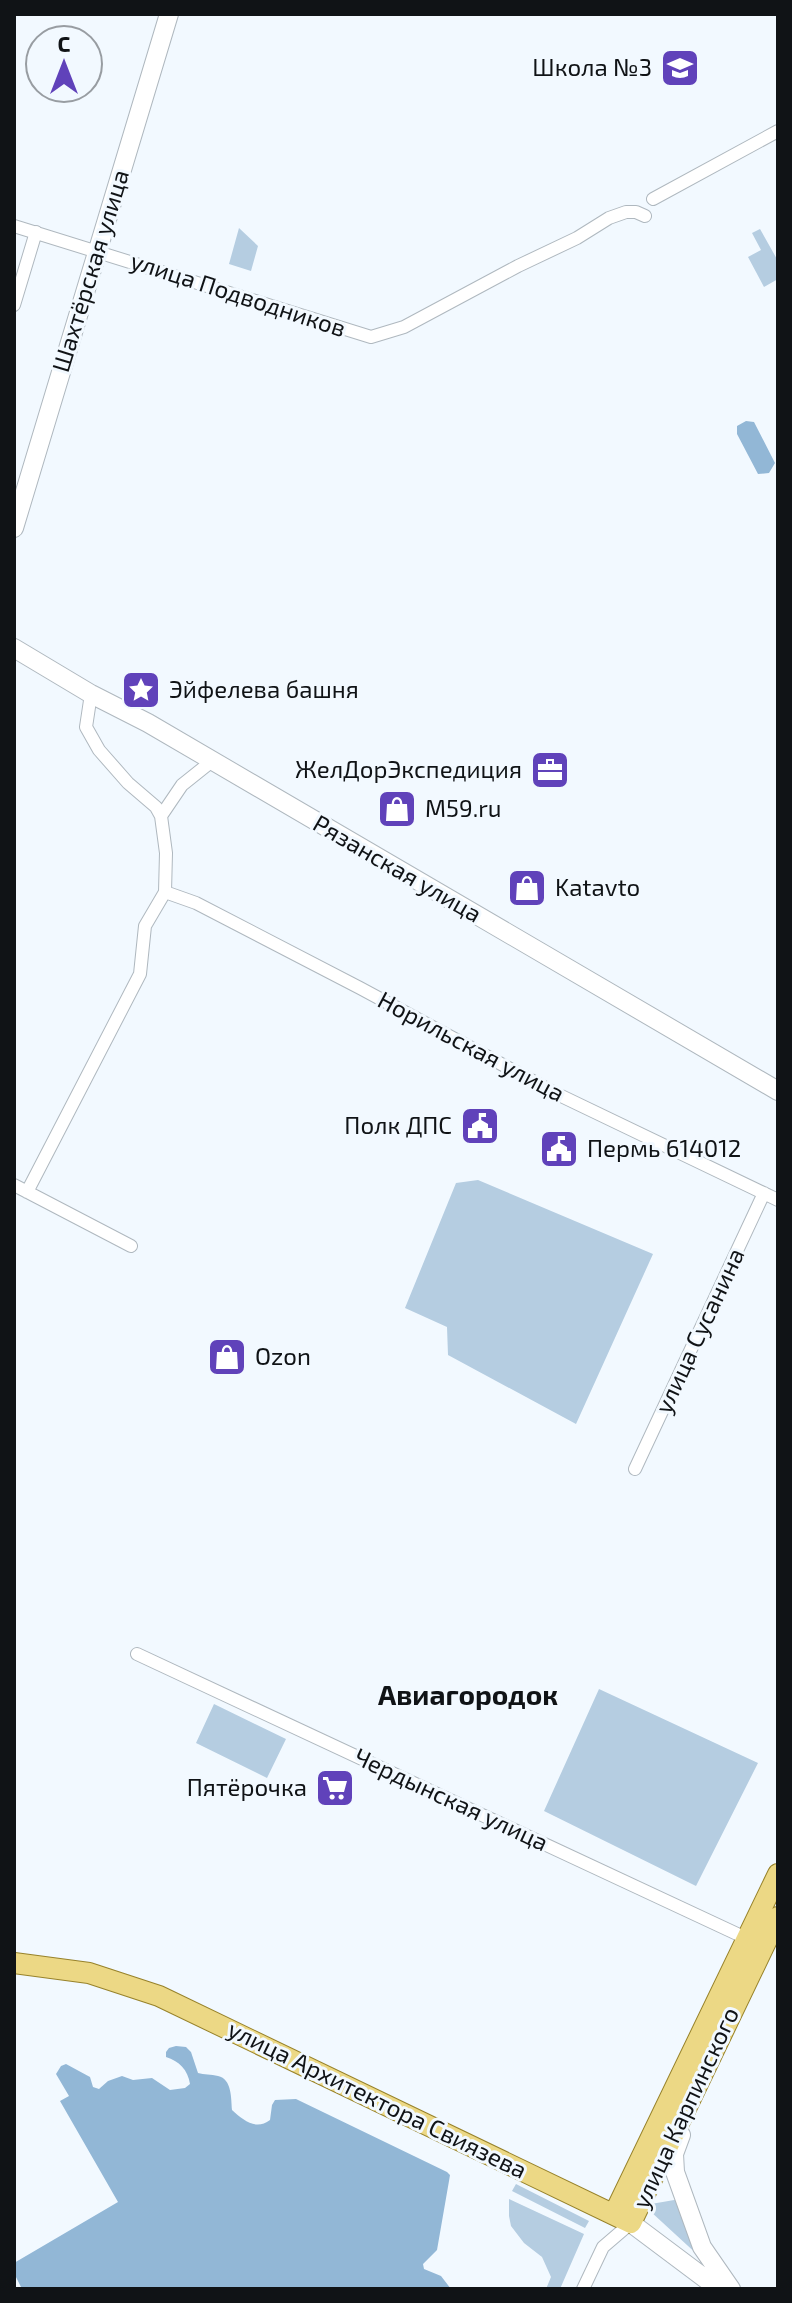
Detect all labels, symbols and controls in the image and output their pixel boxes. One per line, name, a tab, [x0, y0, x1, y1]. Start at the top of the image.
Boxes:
north arrow	[24, 24, 104, 104]
text: С	[58, 30, 71, 56]
school or university icon: Школа №3	[659, 47, 701, 89]
place label: Школа №3	[532, 52, 652, 81]
street label: Шахтёрская улица	[45, 166, 135, 376]
street label: улица Подводников	[127, 245, 350, 343]
place icon: Эйфелева башня	[120, 669, 162, 711]
place label: Эйфелева башня	[169, 674, 359, 703]
office icon: ЖелДорЭкспедиция	[529, 749, 571, 791]
place label: ЖелДорЭкспедиция	[295, 754, 522, 783]
shop icon: M59.ru	[376, 788, 418, 830]
place label: M59.ru	[425, 793, 501, 822]
street label: Рязанская улица	[308, 808, 487, 929]
shop icon: Katavto	[506, 867, 548, 909]
place label: Katavto	[555, 872, 640, 901]
street label: Норильская улица	[373, 984, 570, 1108]
public building icon: Полк ДПС	[459, 1105, 501, 1147]
place label: Полк ДПС	[344, 1110, 452, 1139]
public building icon: Пермь 614012	[538, 1128, 580, 1170]
place label: Пермь 614012	[587, 1133, 741, 1162]
street label: улица Сусанина	[648, 1243, 750, 1418]
shop icon: Ozon	[206, 1336, 248, 1378]
place label: Ozon	[255, 1341, 311, 1370]
district label: Авиагородок	[378, 1677, 558, 1711]
street label: Чердынская улица	[350, 1741, 553, 1857]
supermarket icon: Пятёрочка	[314, 1767, 356, 1809]
place label: Пятёрочка	[187, 1772, 307, 1801]
street label: улица Карпинского	[625, 2002, 745, 2213]
street label: улица Архитектора Свиязева	[223, 2014, 532, 2185]

